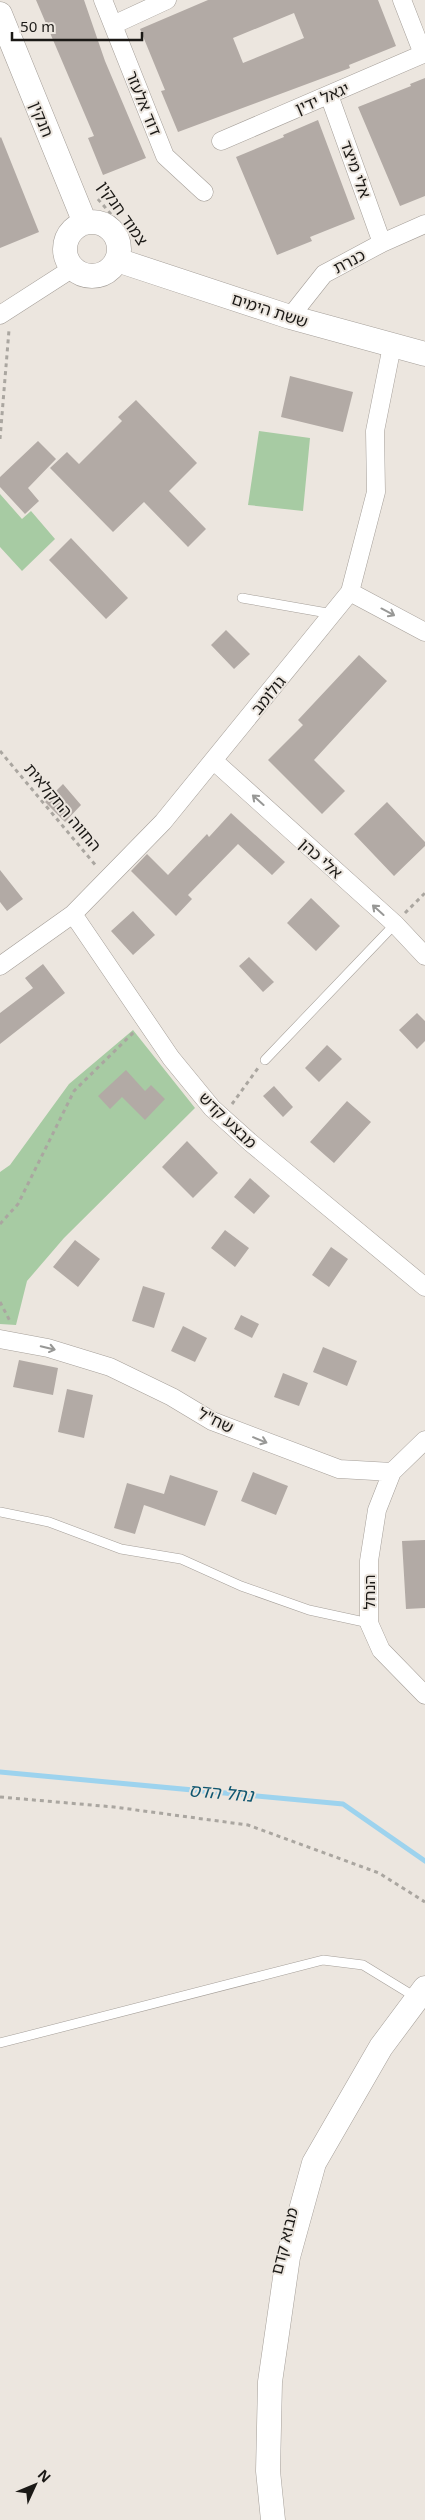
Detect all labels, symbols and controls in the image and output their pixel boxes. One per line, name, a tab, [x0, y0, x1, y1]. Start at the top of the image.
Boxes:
scale bar	[12, 10, 142, 42]
text: 50 m	[20, 16, 55, 36]
street label: דוד אלעזר	[121, 67, 167, 139]
street label: יגאל ידין	[292, 77, 352, 119]
street label: חנקין	[25, 98, 59, 140]
street label: אלי מיצד	[335, 137, 377, 201]
street label: צמוד חנקין	[93, 176, 153, 250]
street label: כנרת	[329, 243, 369, 279]
street label: ששת הימים	[229, 287, 311, 333]
one-way arrow	[380, 607, 395, 617]
street label: גולומב	[246, 671, 290, 719]
street label: החווה החקלאית	[20, 758, 106, 856]
one-way arrow	[251, 795, 264, 806]
street label: אלי כהן	[295, 833, 347, 883]
one-way arrow	[372, 904, 385, 915]
street label: מבצע קדש	[194, 1087, 262, 1153]
one-way arrow	[39, 1344, 55, 1353]
street label: שח"ל	[195, 1402, 237, 1438]
one-way arrow	[253, 1436, 268, 1445]
street label: הנחל	[358, 1574, 380, 1610]
water label: נחל הדס	[188, 1777, 256, 1807]
street label: מבוא קדם	[265, 2205, 303, 2277]
north arrow	[10, 2460, 60, 2510]
text: N	[34, 2465, 55, 2486]

